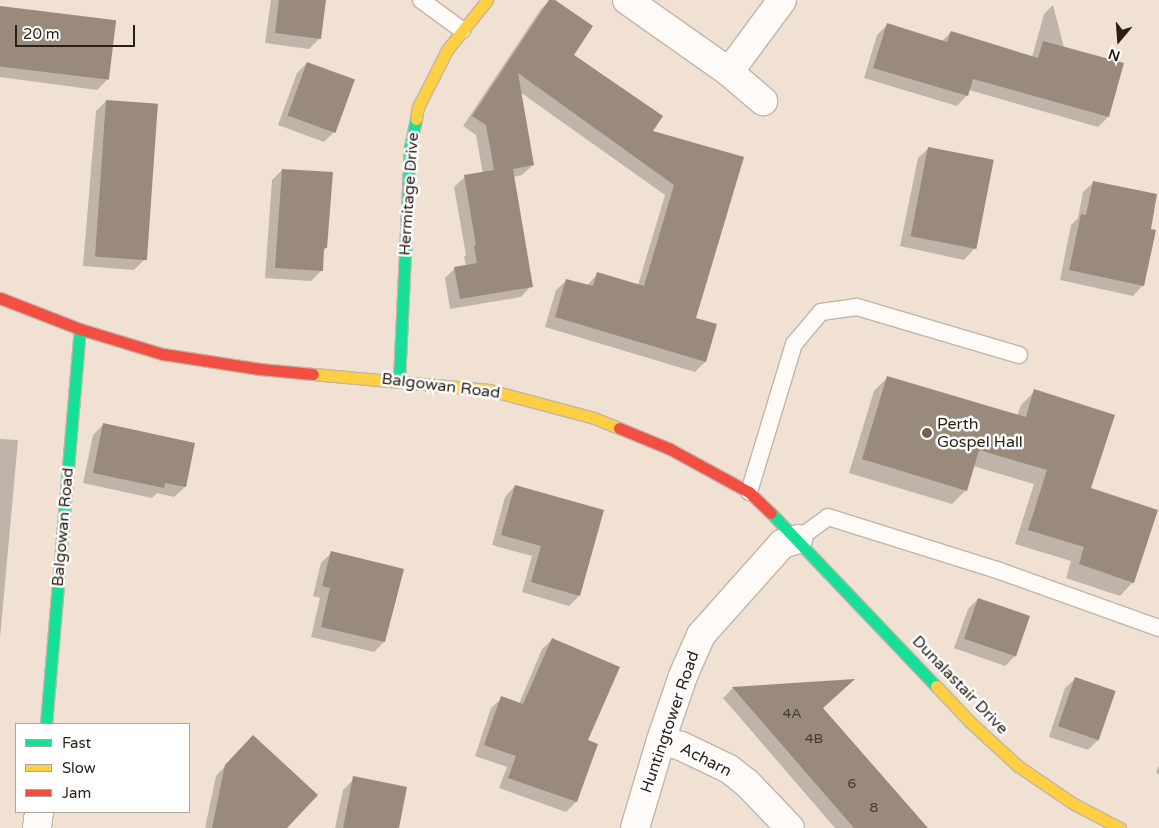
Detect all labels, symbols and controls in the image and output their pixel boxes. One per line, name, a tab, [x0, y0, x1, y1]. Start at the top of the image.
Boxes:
scale bar	[18, 15, 138, 47]
north arrow	[1094, 15, 1144, 65]
text: 20 m	[23, 25, 60, 43]
text: N	[1106, 45, 1122, 65]
street label: Hermitage Drive	[395, 132, 423, 256]
street label: Balgowan Road	[381, 369, 501, 403]
place label: Perth Gospel Hall	[937, 414, 1023, 452]
marker: Perth Gospel Hall	[921, 427, 933, 439]
street label: Balgowan Road	[48, 467, 78, 587]
street label: Dunalastair Drive	[908, 632, 1012, 738]
street label: Huntingtower Road	[637, 649, 703, 795]
house number: 4A	[782, 706, 802, 722]
legend	[15, 723, 190, 813]
house number: 4B	[805, 731, 823, 747]
text: Fast	[62, 734, 91, 752]
street label: Acharn	[677, 739, 735, 781]
text: Slow	[62, 759, 96, 777]
house number: 6	[848, 776, 856, 792]
text: Jam	[62, 784, 91, 802]
house number: 8	[870, 800, 878, 816]

